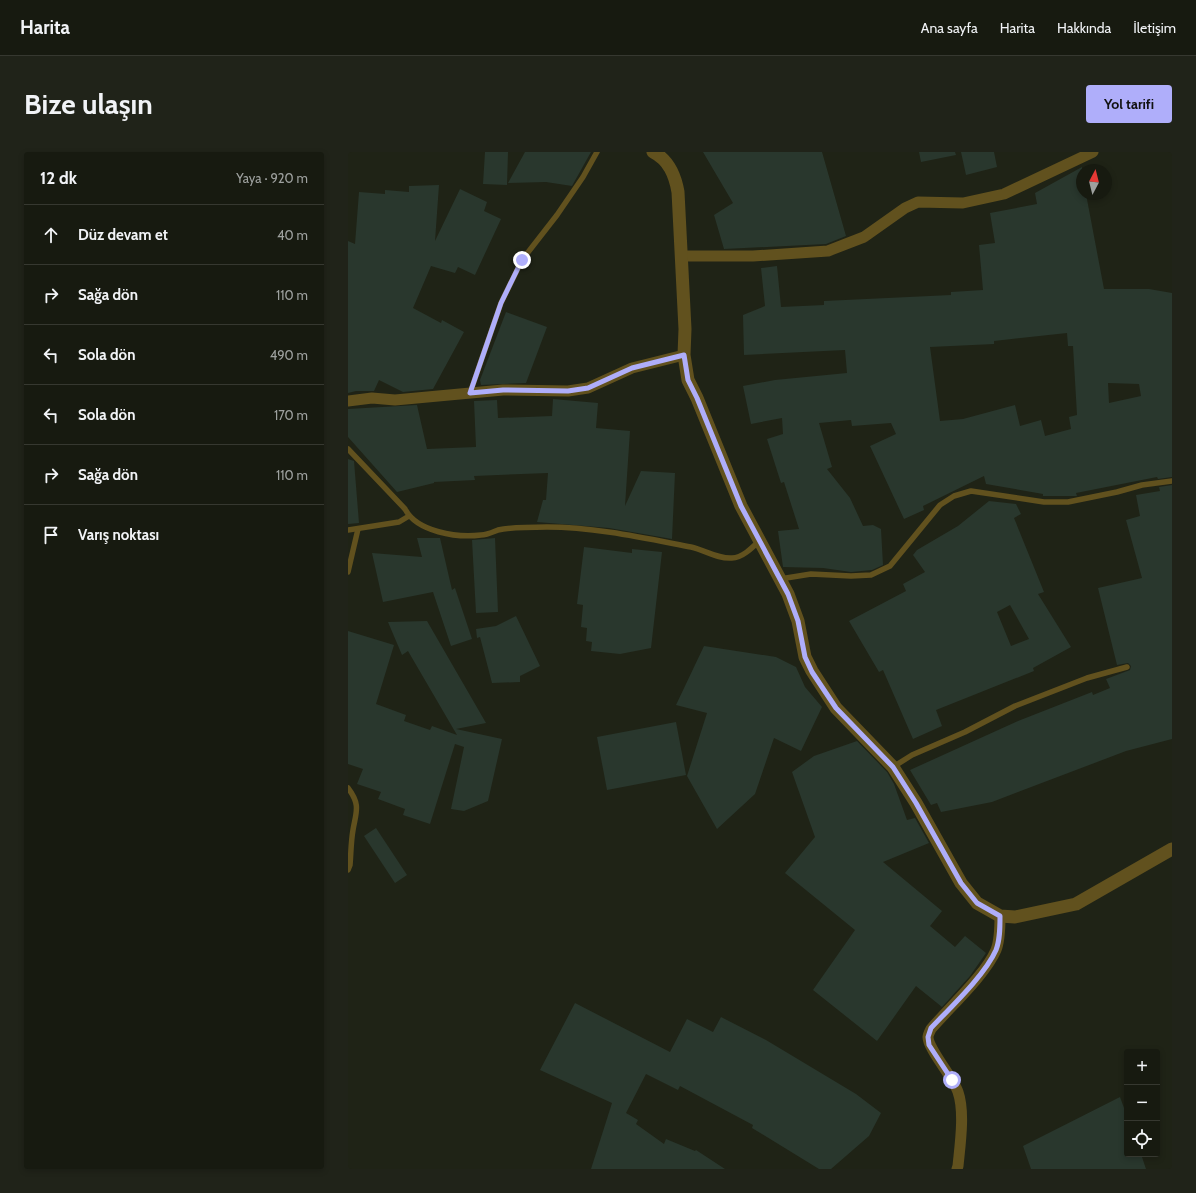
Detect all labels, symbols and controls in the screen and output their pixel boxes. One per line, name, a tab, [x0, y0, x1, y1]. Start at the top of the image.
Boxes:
text: Harita	[20, 16, 70, 39]
text: Ana sayfa	[921, 19, 978, 37]
text: Harita	[1000, 19, 1035, 37]
text: Hakkında	[1057, 19, 1111, 37]
text: İletişim	[1133, 19, 1176, 37]
button: Yol tarifi	[1086, 85, 1172, 123]
text: Bize ulaşın	[24, 87, 153, 121]
north arrow	[1076, 164, 1112, 200]
text: 12 dk	[40, 168, 77, 188]
text: Yaya · 920 m	[236, 170, 308, 186]
icon: ahead	[40, 224, 62, 246]
text: Düz devam et	[78, 226, 168, 244]
text: 40 m	[277, 227, 308, 243]
route end	[513, 251, 531, 269]
icon: right	[40, 284, 62, 306]
text: Sağa dön	[78, 286, 138, 304]
text: 110 m	[276, 287, 308, 303]
icon: left	[40, 344, 62, 366]
text: Sola dön	[78, 346, 135, 364]
text: 490 m	[270, 347, 308, 363]
icon: left	[40, 404, 62, 426]
text: Sola dön	[78, 406, 135, 424]
text: 170 m	[274, 407, 308, 423]
icon: right	[40, 464, 62, 486]
text: Sağa dön	[78, 466, 138, 484]
text: 110 m	[276, 467, 308, 483]
icon: arrive	[40, 524, 62, 546]
text: Varış noktası	[78, 526, 159, 544]
map controls	[1124, 1049, 1160, 1157]
button: +	[1124, 1049, 1160, 1085]
route start	[943, 1071, 961, 1089]
button: −	[1124, 1085, 1160, 1121]
button: locate	[1124, 1121, 1160, 1157]

